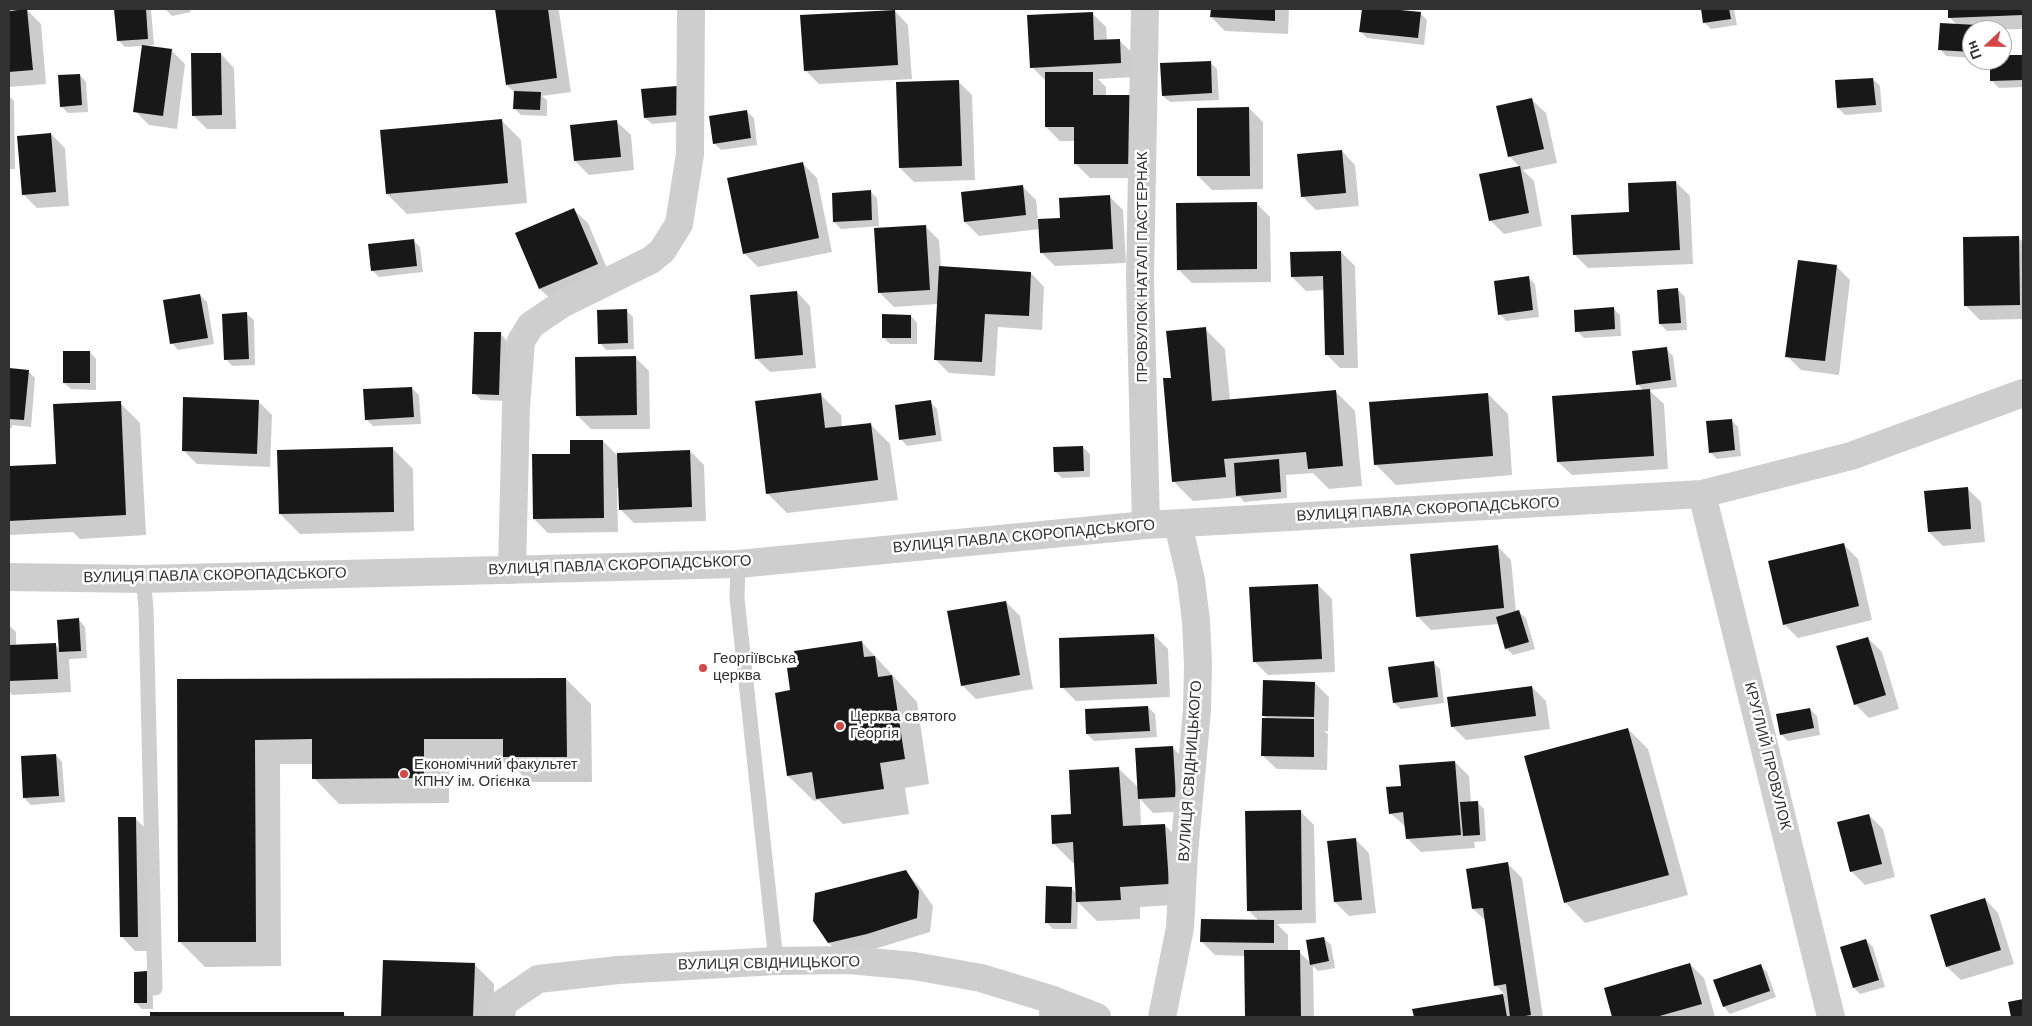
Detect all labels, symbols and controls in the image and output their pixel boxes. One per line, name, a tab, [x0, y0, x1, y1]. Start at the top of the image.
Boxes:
north arrow	[1962, 20, 2012, 70]
text: Пн	[1962, 38, 1986, 62]
street label: ПРОВУЛОК НАТАЛІ ПАСТЕРНАК	[1134, 151, 1152, 383]
street label: ВУЛИЦЯ ПАВЛА СКОРОПАДСЬКОГО	[1296, 494, 1560, 526]
street label: ВУЛИЦЯ ПАВЛА СКОРОПАДСЬКОГО	[892, 517, 1156, 557]
street label: ВУЛИЦЯ ПАВЛА СКОРОПАДСЬКОГО	[488, 552, 752, 580]
street label: ВУЛИЦЯ ПАВЛА СКОРОПАДСЬКОГО	[83, 565, 347, 587]
place label: Георгіївська церква	[713, 650, 796, 685]
marker: Георгіївська церква	[697, 662, 709, 674]
street label: ВУЛИЦЯ СВІДНИЦЬКОГО	[1176, 680, 1206, 862]
street label: КРУГЛИЙ ПРОВУЛОК	[1740, 680, 1794, 832]
place label: Церква святого Георгія	[850, 708, 956, 743]
marker: Церква святого Георгія	[834, 720, 846, 732]
place label: Економічний факультет КПНУ ім. Огієнка	[414, 756, 578, 791]
marker: Економічний факультет КПНУ ім. Огієнка	[398, 768, 410, 780]
street label: ВУЛИЦЯ СВІДНИЦЬКОГО	[678, 953, 860, 975]

